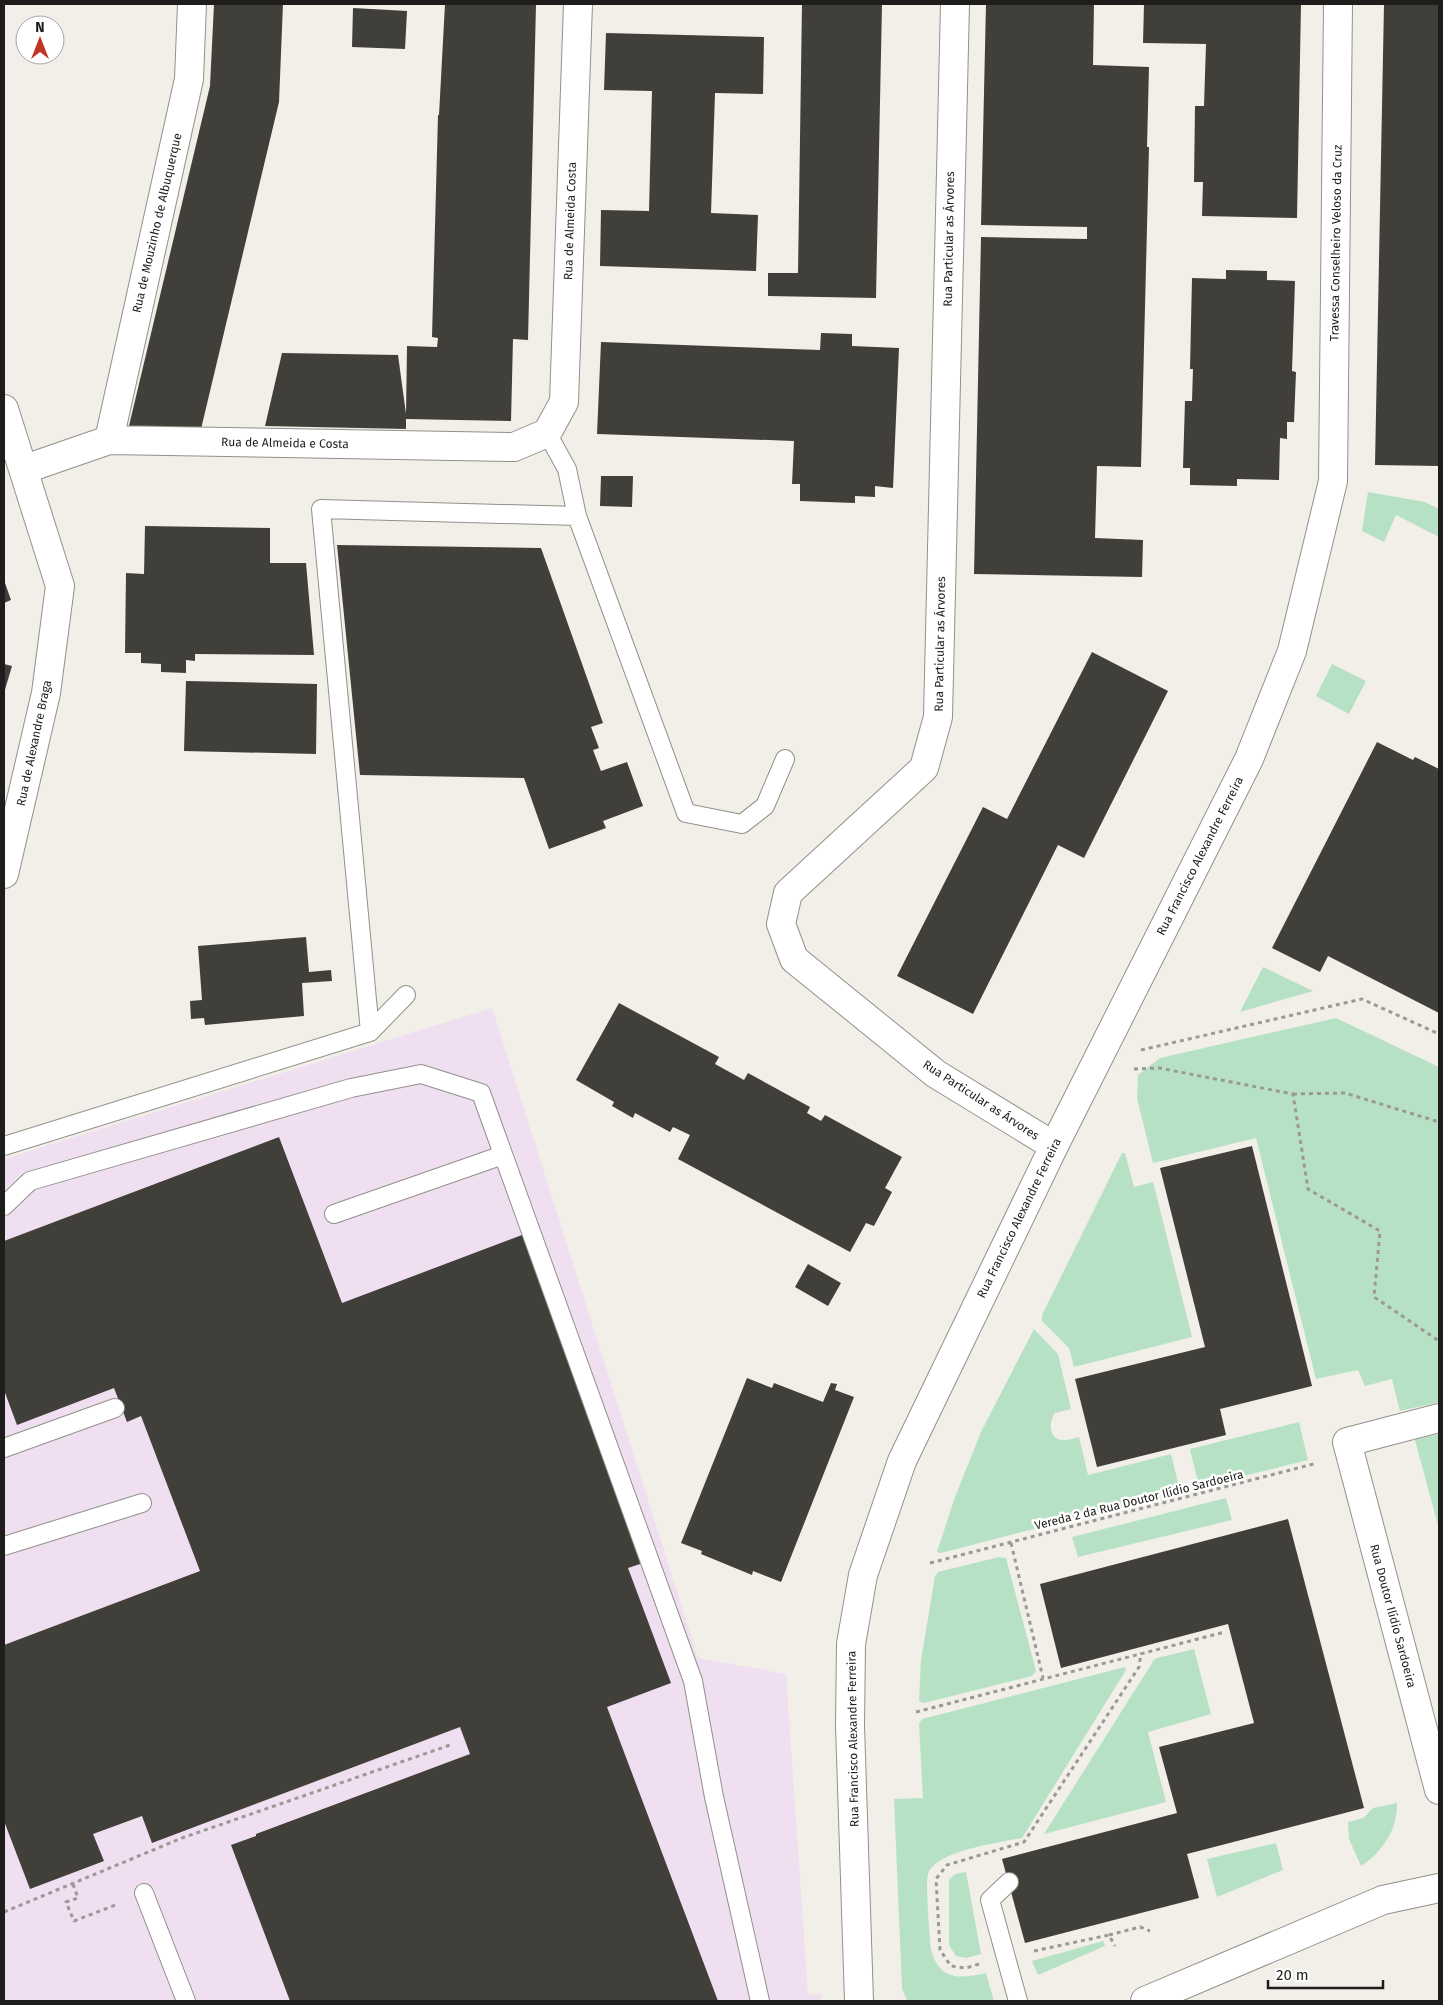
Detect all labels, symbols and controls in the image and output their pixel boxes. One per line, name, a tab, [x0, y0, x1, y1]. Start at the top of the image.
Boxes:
north arrow	[15, 15, 65, 65]
text: N	[35, 19, 45, 36]
street label: Rua de Mouzinho de Albuquerque	[129, 132, 185, 314]
street label: Travessa Conselheiro Veloso da Cruz	[1327, 145, 1345, 341]
street label: Rua de Almeida Costa	[561, 162, 579, 280]
street label: Rua Particular as Árvores	[940, 171, 957, 307]
street label: Rua de Almeida e Costa	[221, 435, 349, 451]
street label: Rua Particular as Árvores	[931, 576, 948, 712]
street label: Rua de Alexandre Braga	[14, 679, 54, 807]
street label: Rua Francisco Alexandre Ferreira	[1154, 774, 1246, 938]
street label: Rua Particular as Árvores	[920, 1056, 1043, 1143]
street label: Rua Francisco Alexandre Ferreira	[974, 1136, 1064, 1300]
street label: Vereda 2 da Rua Doutor Ilídio Sardoeira	[1033, 1467, 1245, 1533]
street label: Rua Doutor Ilídio Sardoeira	[1367, 1543, 1419, 1689]
street label: Rua Francisco Alexandre Ferreira	[844, 1651, 862, 1827]
scale bar	[1268, 1958, 1383, 1990]
text: 20 m	[1276, 1966, 1309, 1984]

